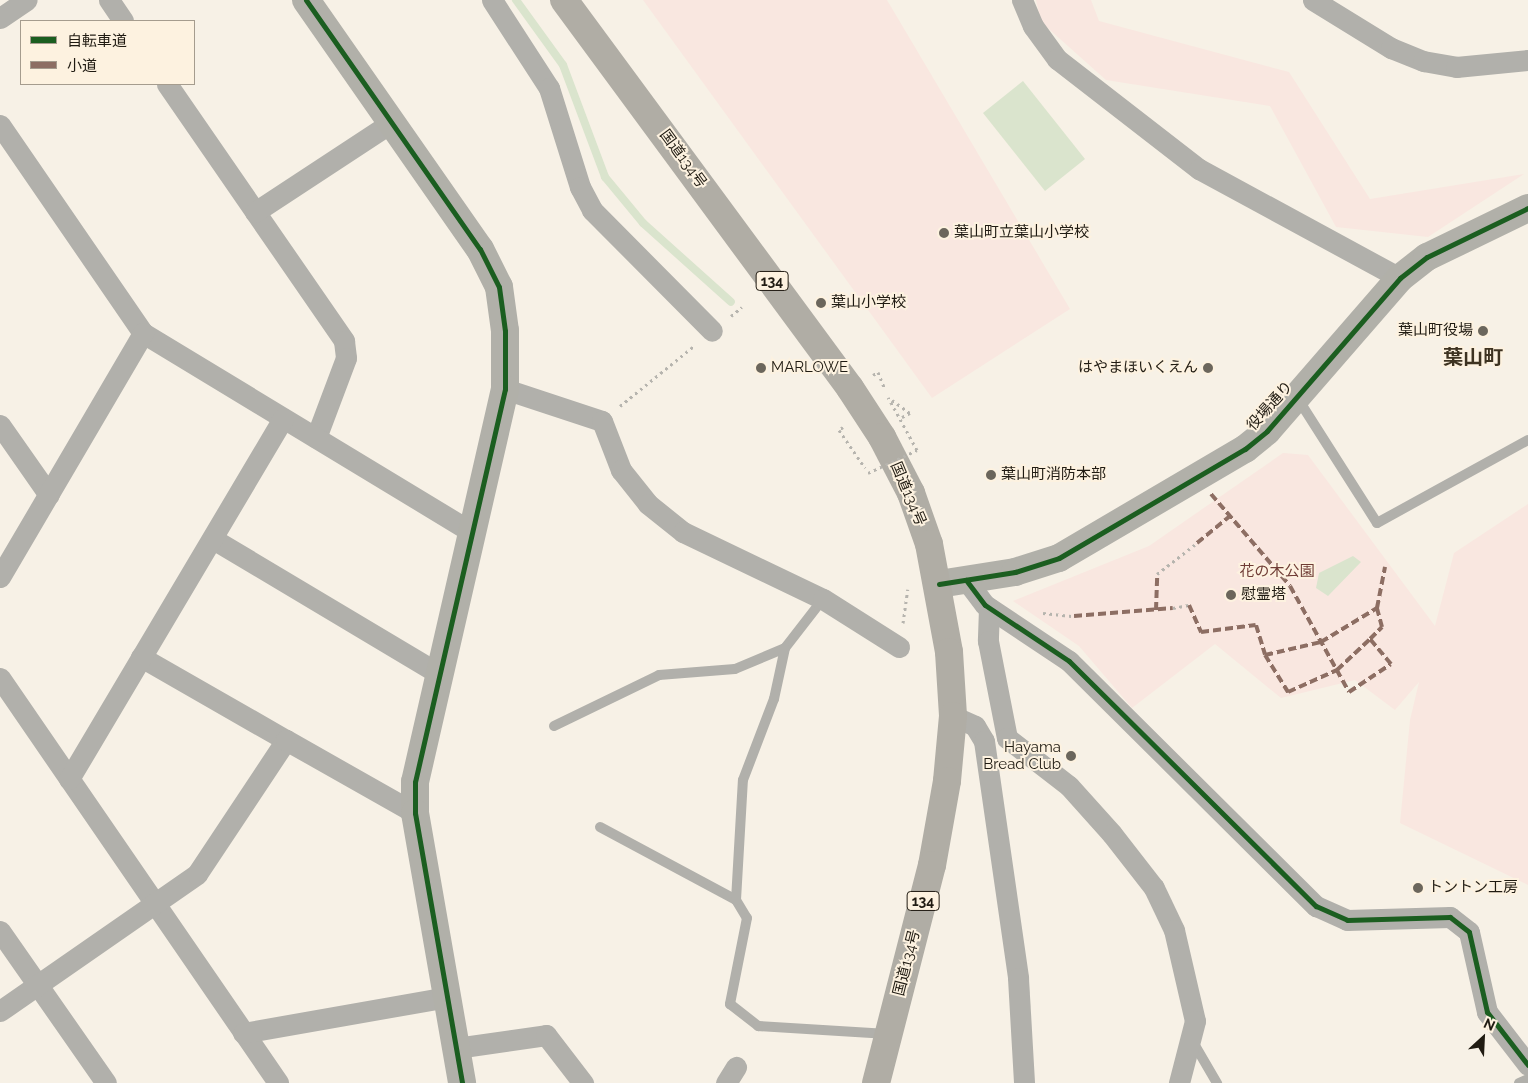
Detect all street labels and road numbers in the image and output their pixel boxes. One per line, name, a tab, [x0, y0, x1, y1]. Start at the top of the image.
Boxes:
street label: 国道134号	[656, 126, 710, 192]
road number: 134	[754, 270, 790, 292]
street label: 役場通り	[1243, 378, 1297, 434]
street label: 国道134号	[887, 459, 929, 529]
road number: 134	[906, 889, 940, 912]
street label: 国道134号	[890, 928, 924, 998]

